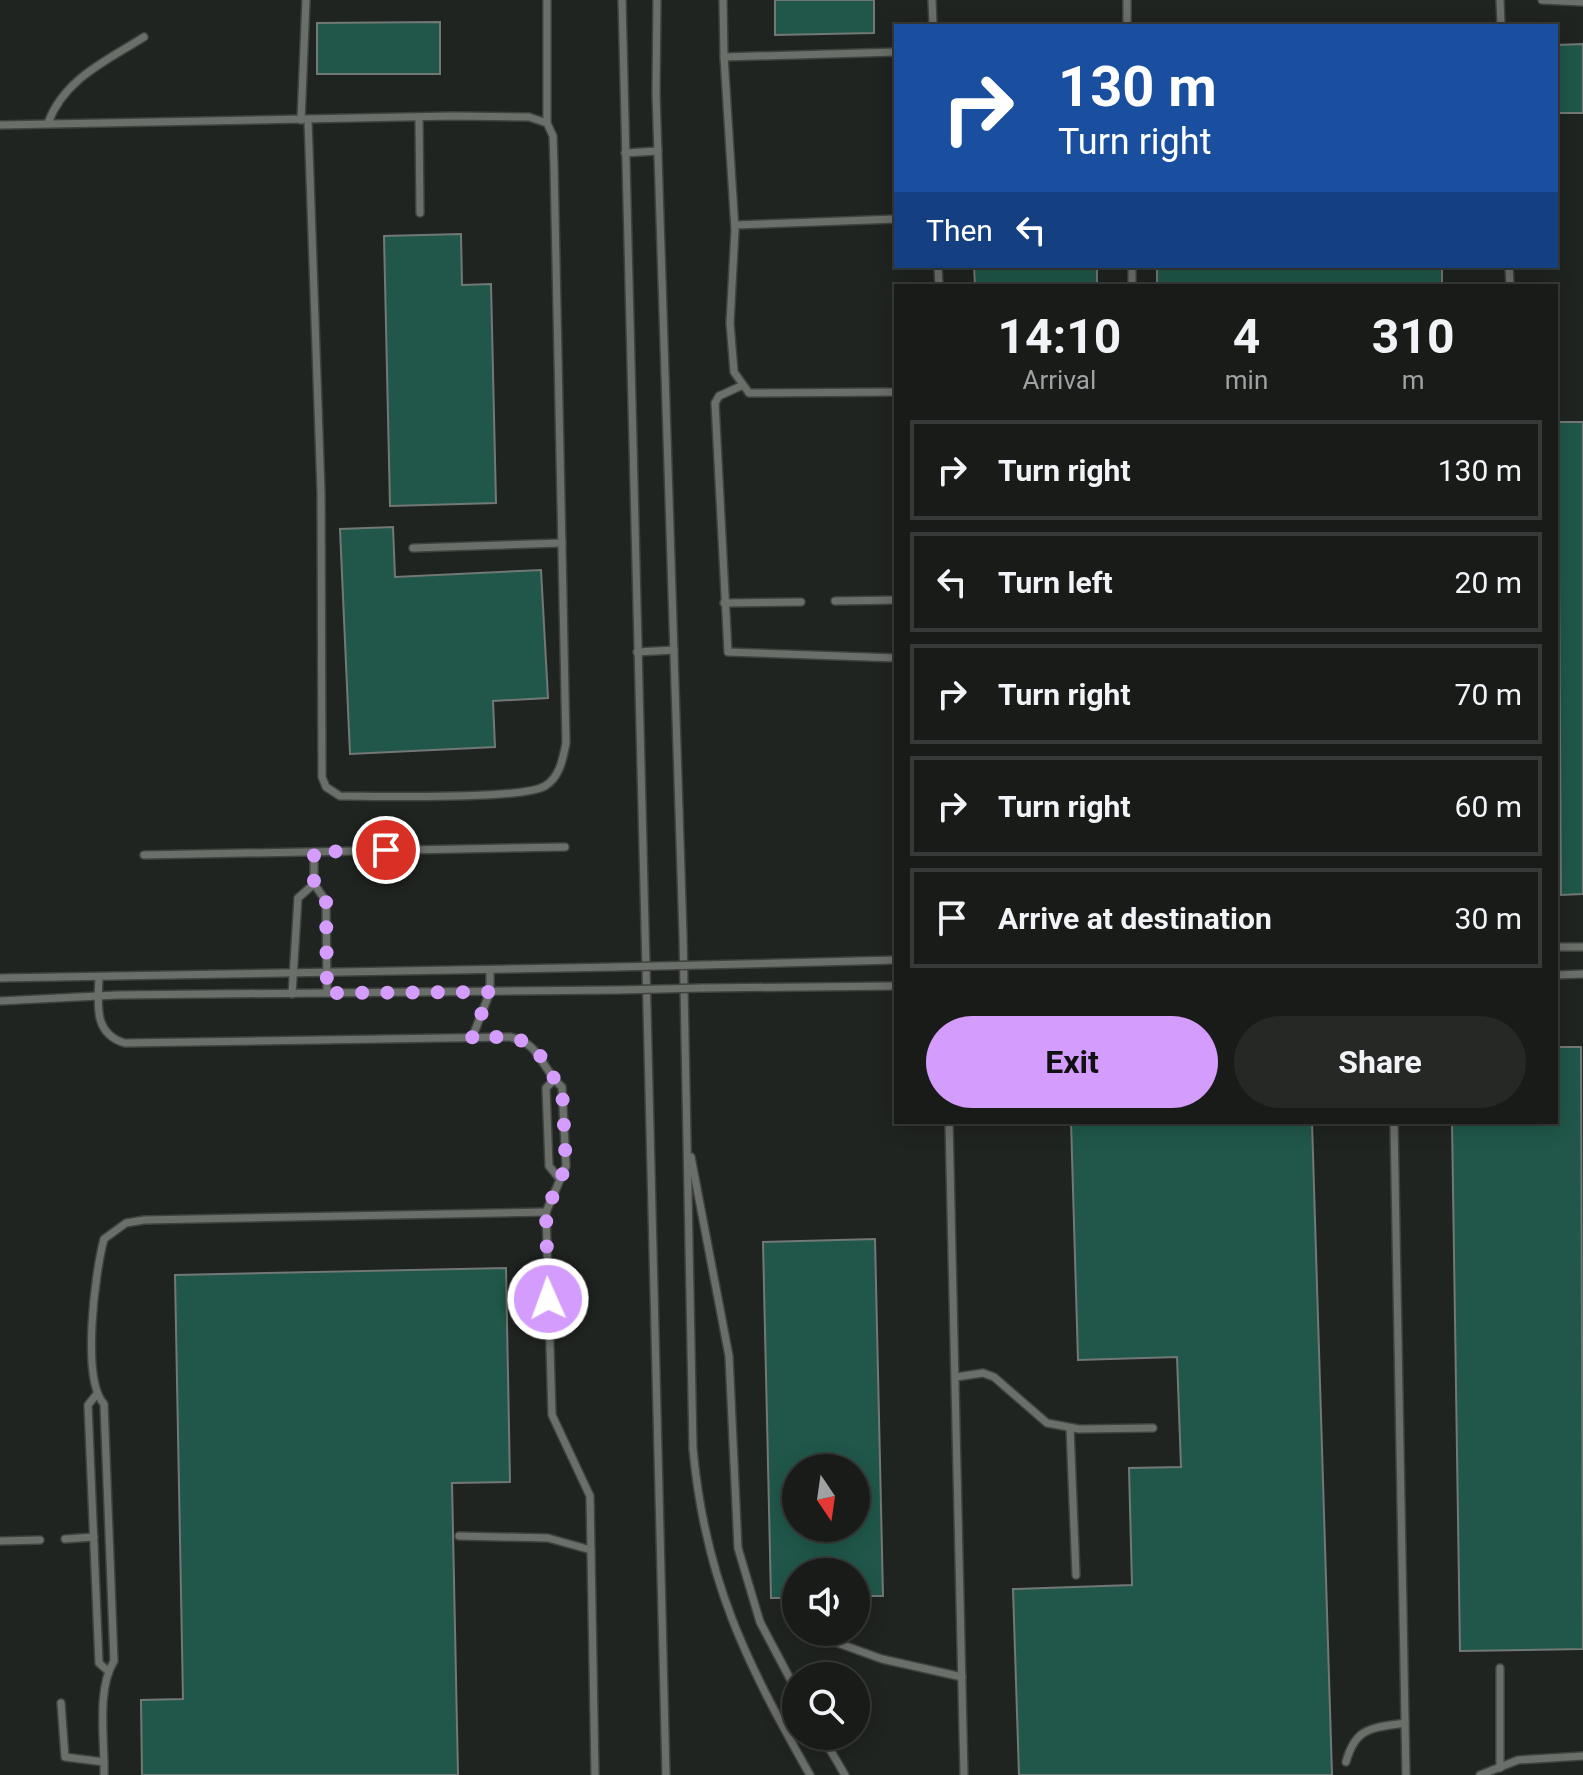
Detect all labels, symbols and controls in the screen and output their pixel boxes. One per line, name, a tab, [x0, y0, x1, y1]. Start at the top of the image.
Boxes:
text: 130 m	[1058, 54, 1217, 120]
icon: right	[926, 56, 1030, 160]
text: Turn right	[1058, 121, 1211, 163]
icon: left	[1009, 208, 1053, 252]
text: Then	[926, 213, 993, 248]
text: 14:10	[998, 308, 1121, 365]
text: 4	[1233, 308, 1260, 365]
text: 310	[1372, 308, 1454, 365]
text: Arrival	[1023, 365, 1096, 395]
text: min	[1225, 365, 1268, 395]
text: m	[1402, 365, 1425, 395]
icon: right	[930, 448, 974, 492]
text: Turn right	[998, 453, 1131, 488]
text: 130 m	[1438, 453, 1522, 488]
icon: left	[930, 560, 974, 604]
text: Turn left	[998, 565, 1113, 600]
text: 20 m	[1455, 565, 1522, 600]
icon: right	[930, 672, 974, 716]
text: Turn right	[998, 677, 1131, 712]
text: 70 m	[1455, 677, 1522, 712]
icon: right	[930, 784, 974, 828]
text: Turn right	[998, 789, 1131, 824]
text: 60 m	[1455, 789, 1522, 824]
pin	[352, 816, 420, 884]
icon: arrive	[364, 828, 408, 872]
icon: arrive	[930, 896, 974, 940]
text: Arrive at destination	[998, 901, 1272, 936]
text: 30 m	[1455, 901, 1522, 936]
button: Exit	[926, 1016, 1218, 1108]
button: Share	[1234, 1016, 1526, 1108]
position arrow	[506, 1257, 590, 1341]
north arrow	[782, 1454, 870, 1542]
map controls	[782, 1454, 870, 1750]
button: sound	[782, 1558, 870, 1646]
button: search	[782, 1662, 870, 1750]

